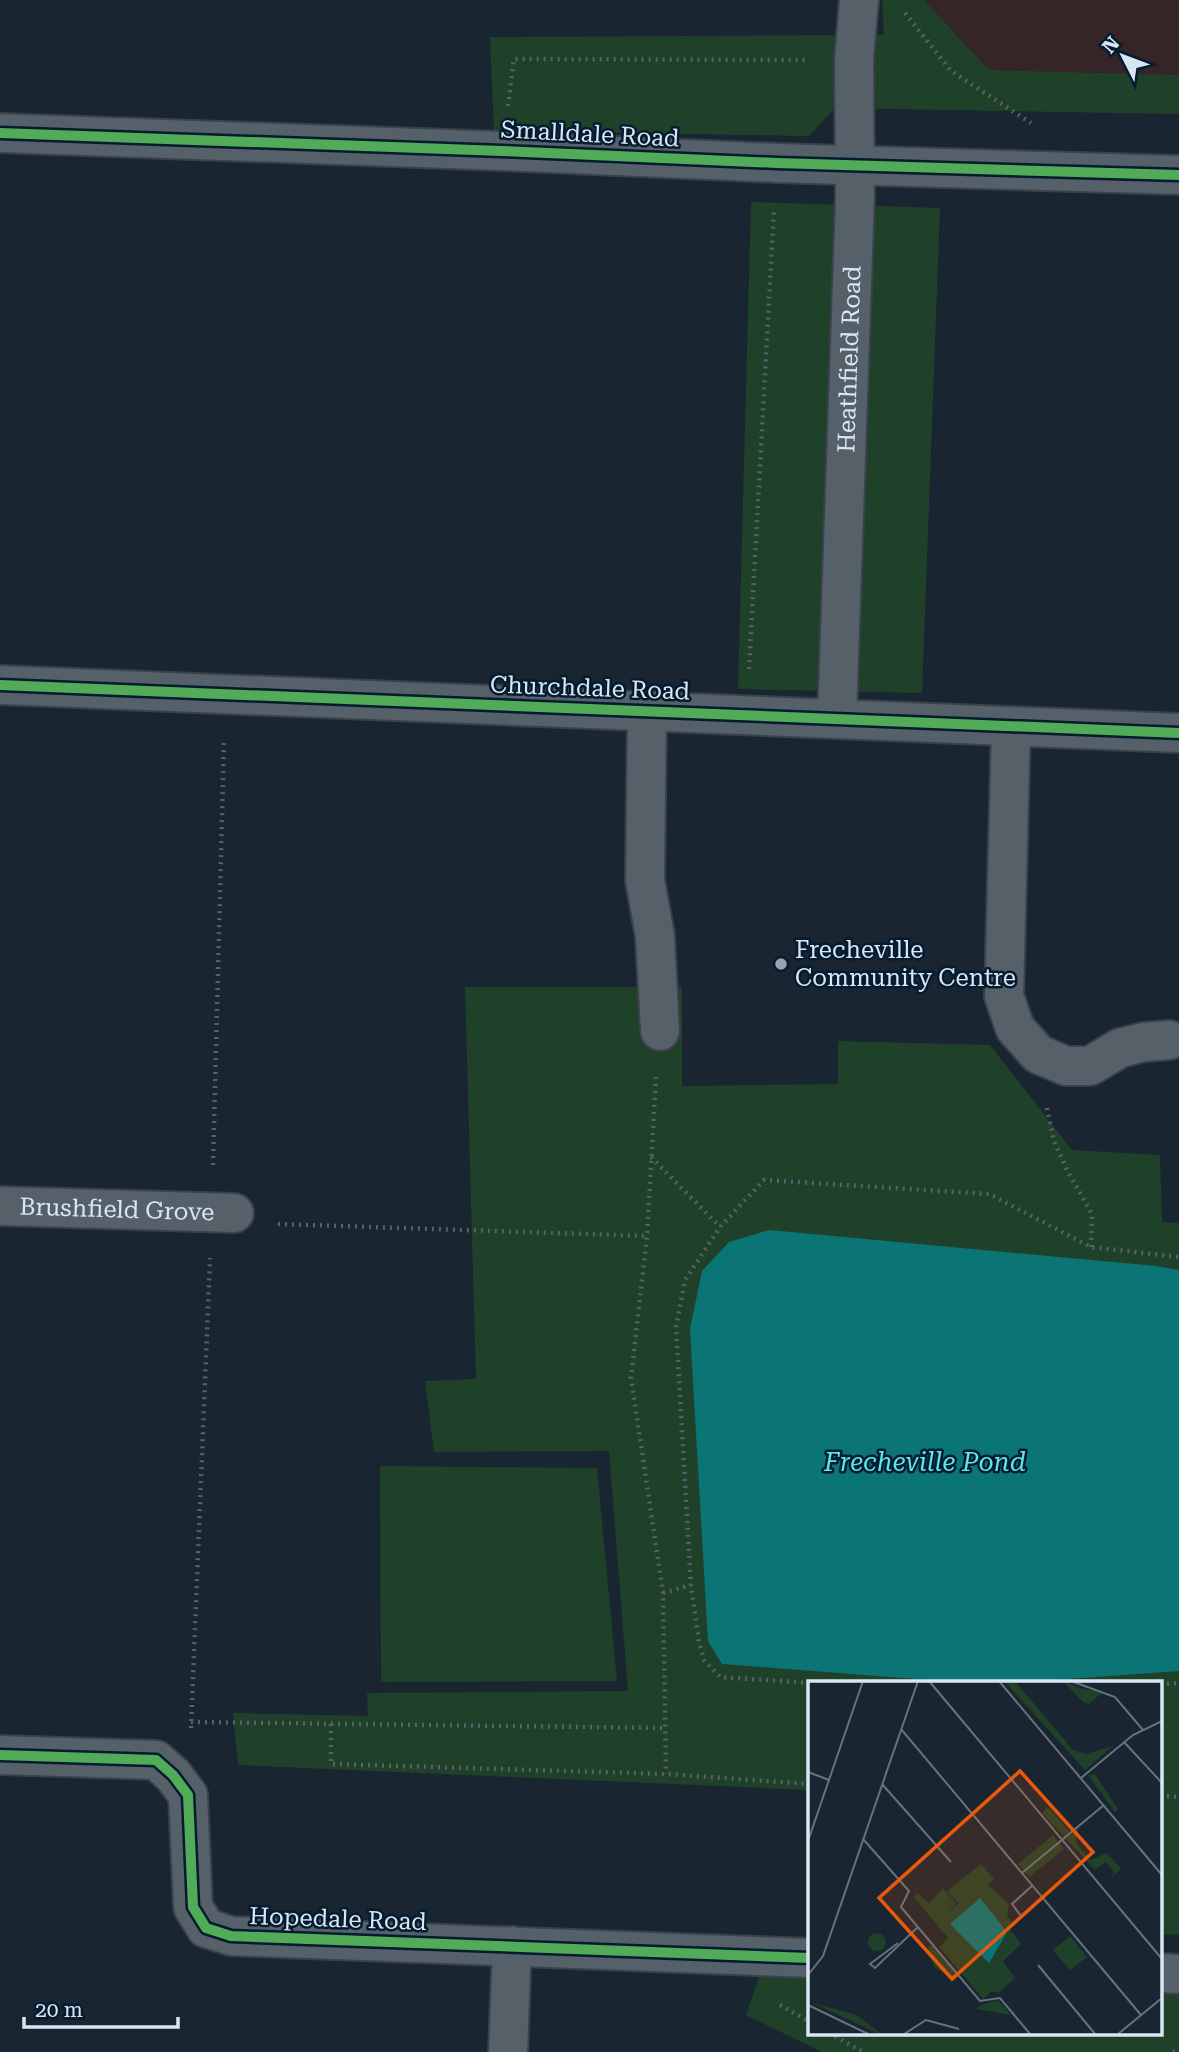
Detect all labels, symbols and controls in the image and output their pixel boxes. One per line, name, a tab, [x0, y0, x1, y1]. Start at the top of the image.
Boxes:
north arrow	[1088, 21, 1158, 91]
text: N	[1097, 32, 1124, 58]
street label: Smalldale Road	[500, 115, 680, 153]
street label: Heathfield Road	[832, 265, 867, 453]
street label: Churchdale Road	[490, 671, 690, 705]
place label: Frecheville Community Centre	[795, 936, 1016, 992]
marker: Frecheville Community Centre	[773, 956, 789, 972]
street label: Brushfield Grove	[19, 1193, 215, 1226]
water label: Frecheville Pond	[823, 1447, 1026, 1477]
inset map	[808, 1681, 1162, 2035]
street label: Hopedale Road	[249, 1902, 427, 1936]
scale bar	[24, 1986, 178, 2030]
text: 20 m	[35, 1998, 83, 2022]

